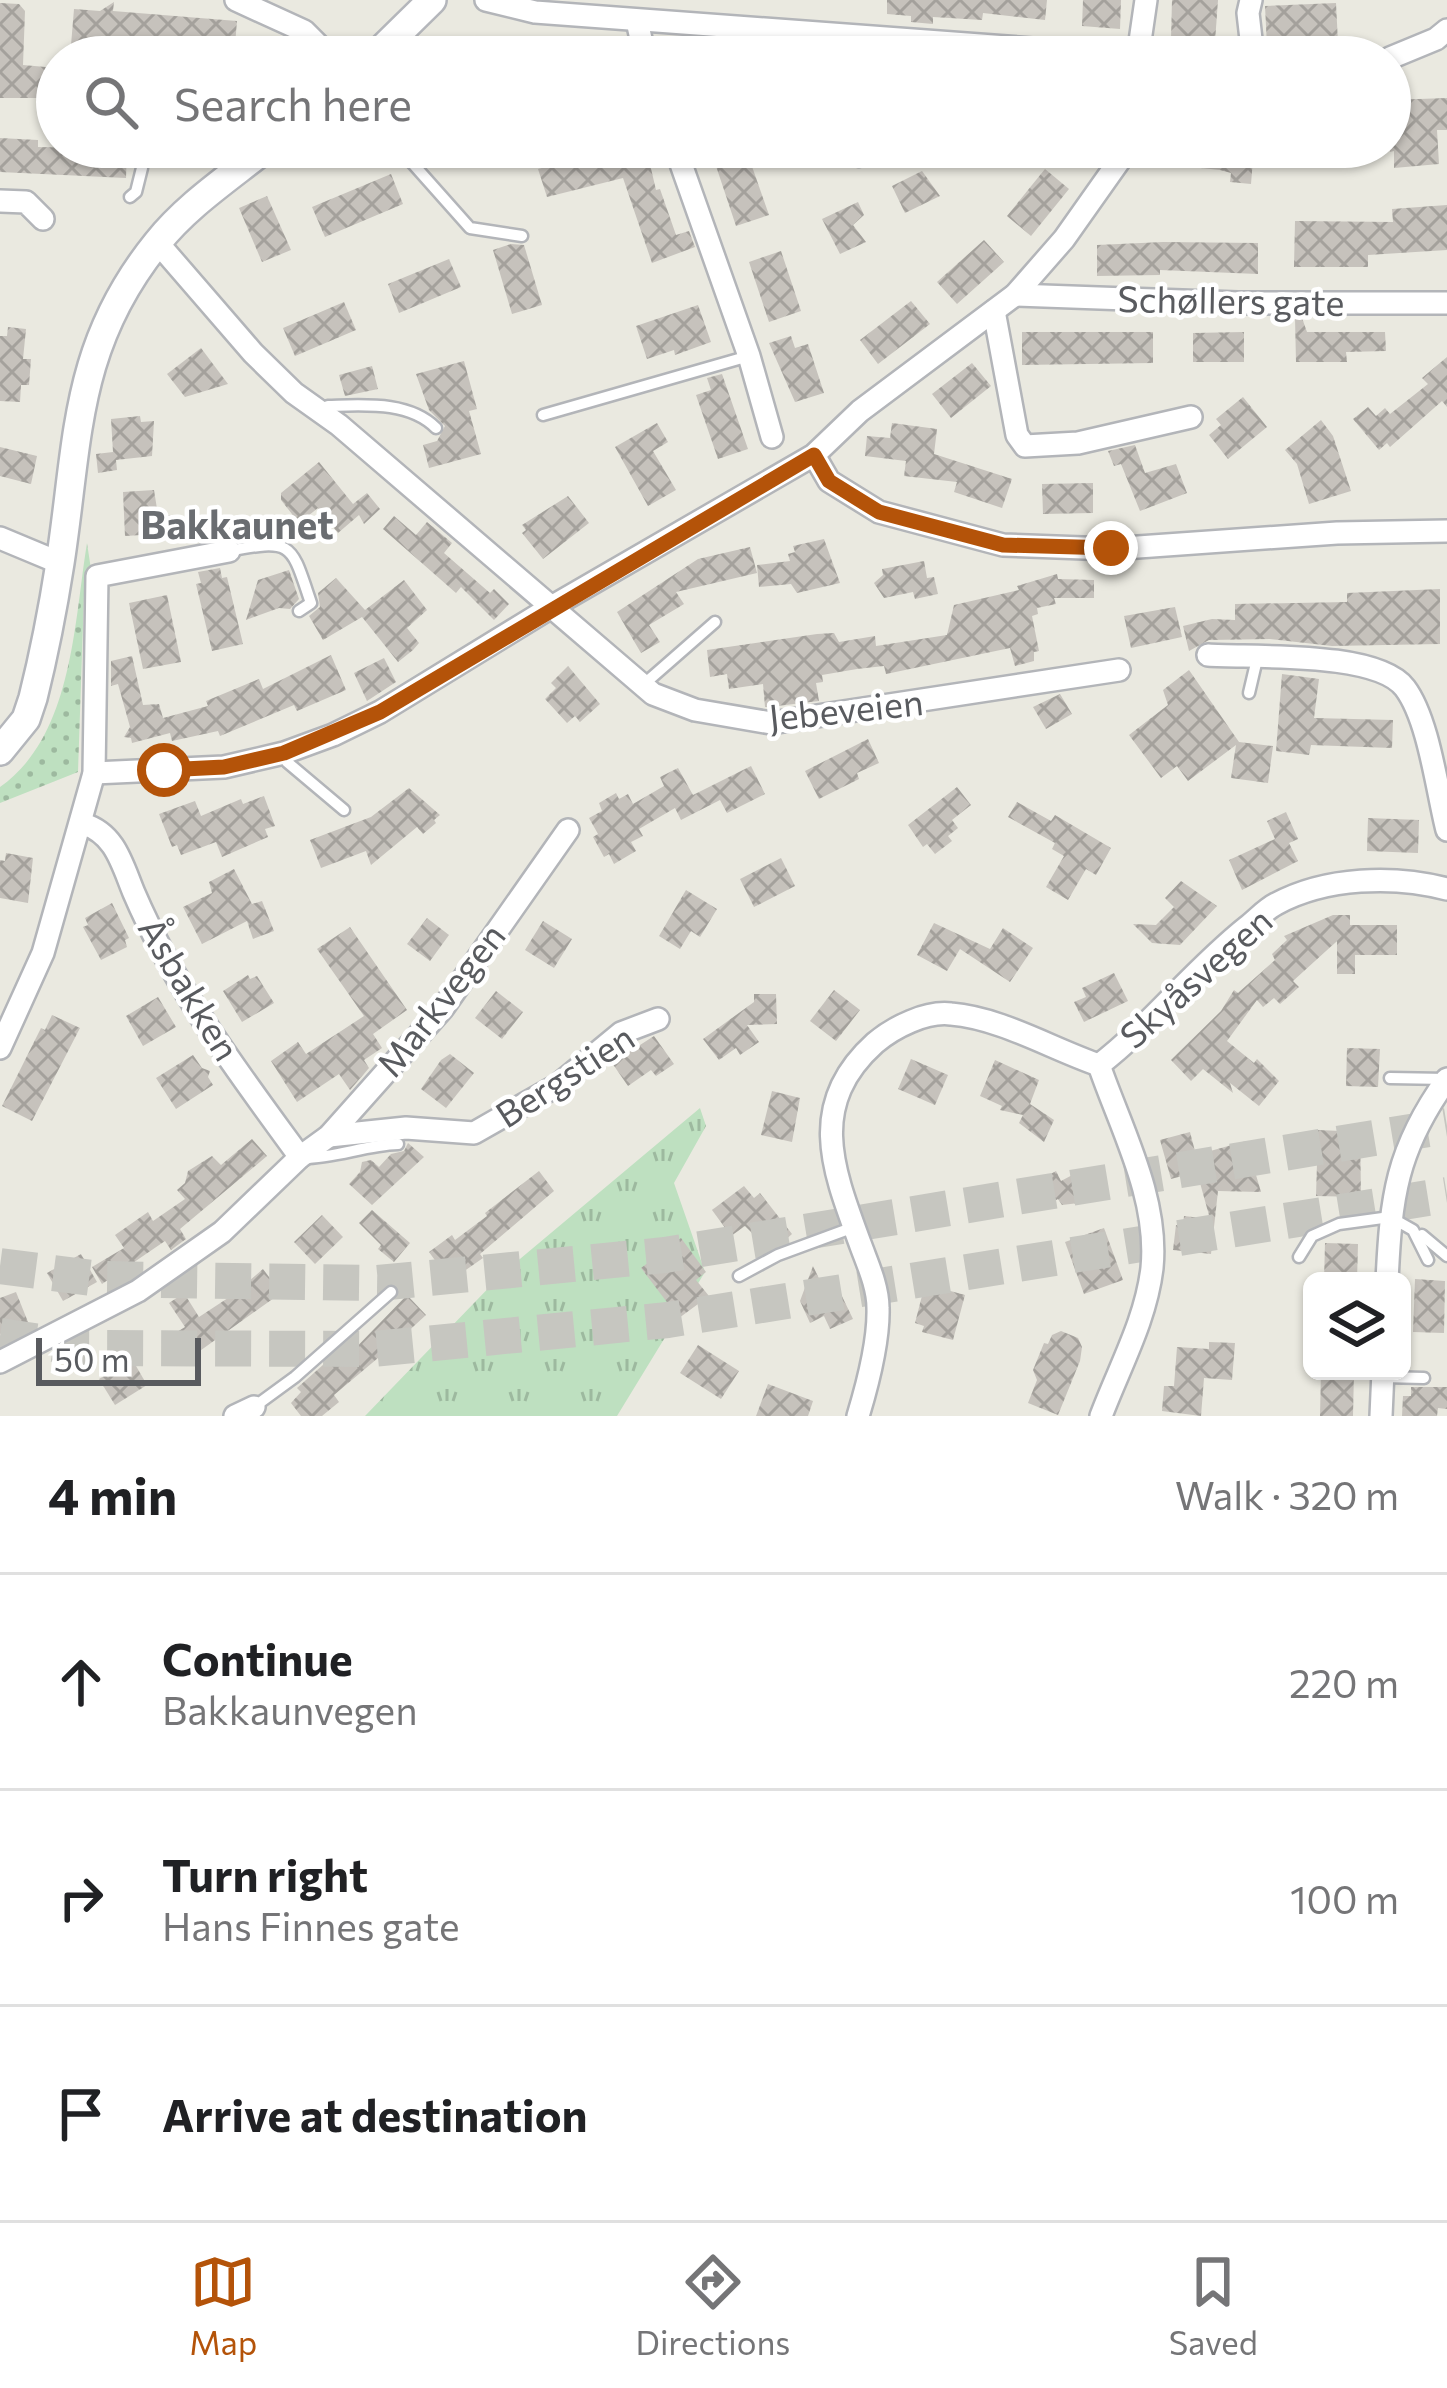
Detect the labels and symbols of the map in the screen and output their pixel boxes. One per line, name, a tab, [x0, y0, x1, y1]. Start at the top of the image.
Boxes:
street label: Schøllers gate	[1117, 275, 1345, 323]
district label: Bakkaunet	[140, 499, 334, 547]
route end	[1084, 521, 1138, 575]
street label: Jebeveien	[766, 678, 925, 738]
route start	[137, 743, 191, 797]
street label: Skyåsvegen	[1110, 897, 1280, 1056]
street label: Åsbakken	[131, 908, 251, 1068]
street label: Markvegen	[366, 913, 513, 1084]
street label: Bergstien	[486, 1013, 641, 1135]
scale bar	[36, 1332, 201, 1385]

